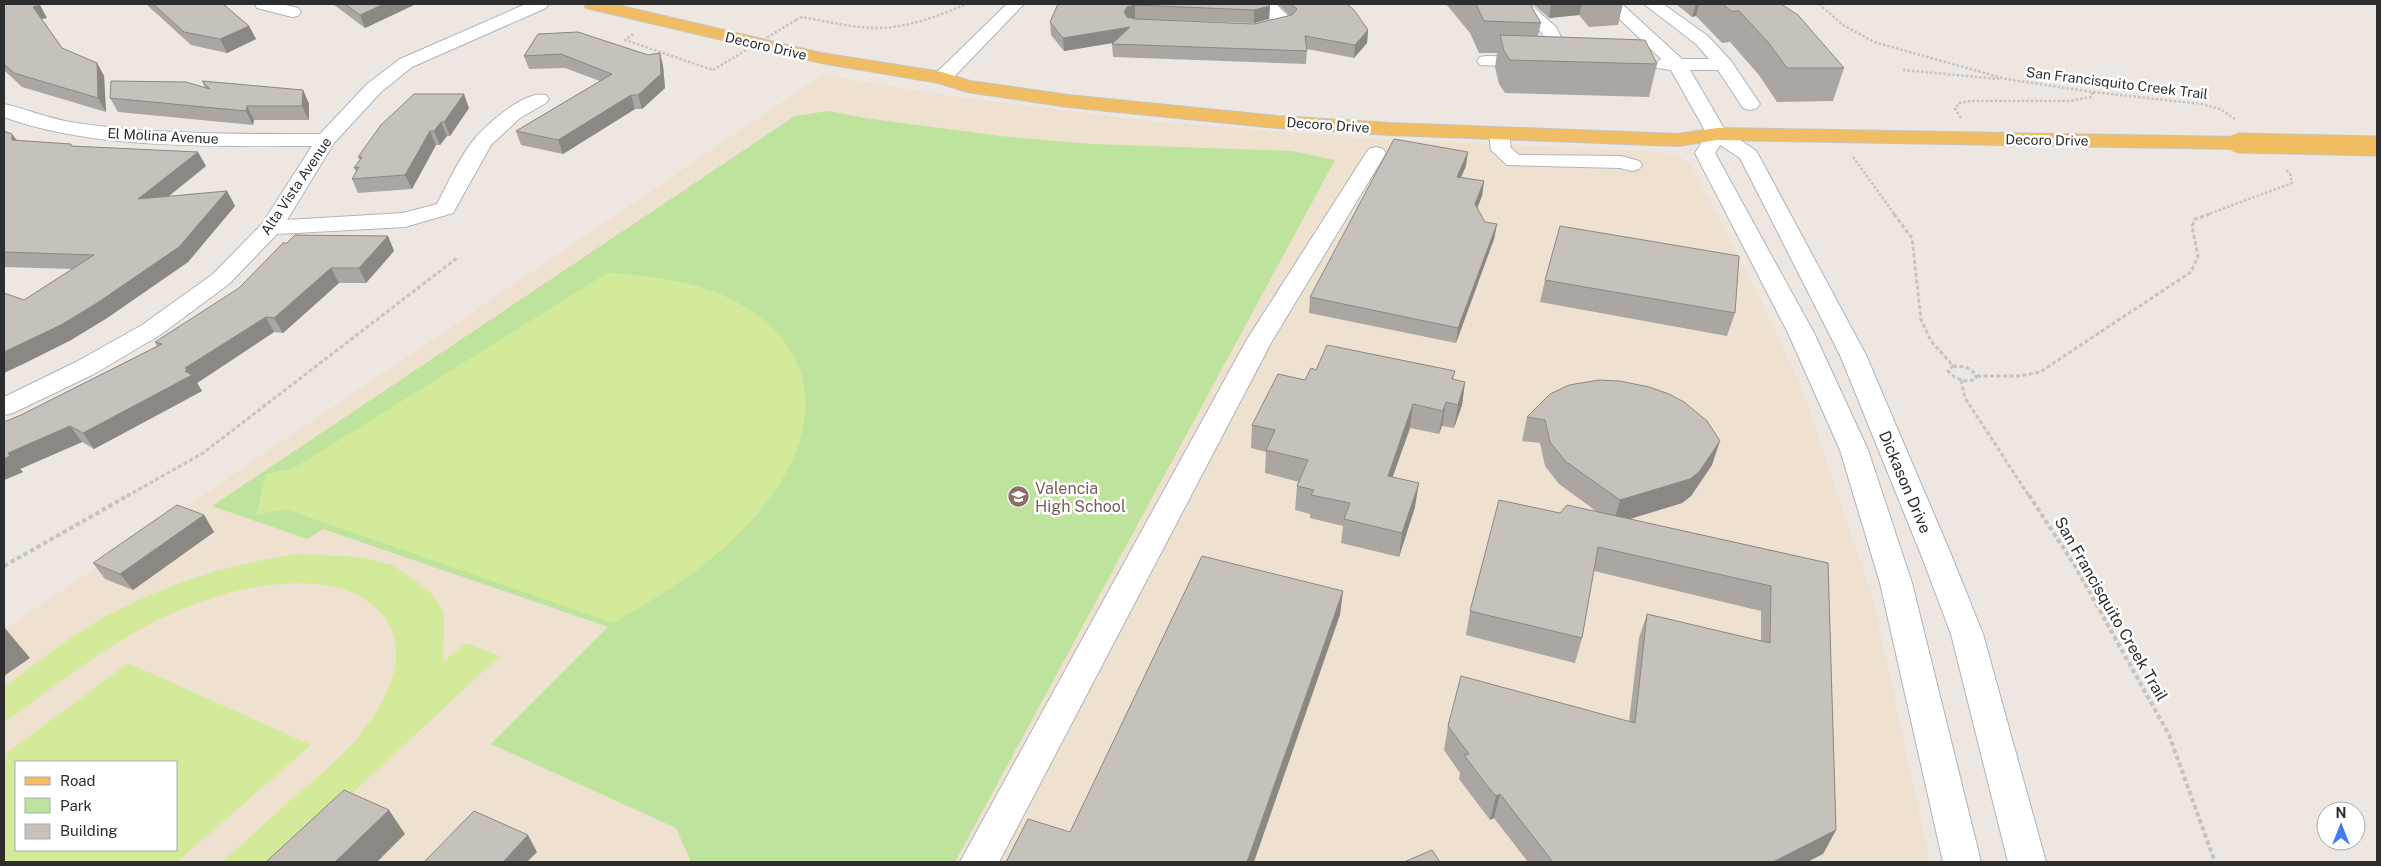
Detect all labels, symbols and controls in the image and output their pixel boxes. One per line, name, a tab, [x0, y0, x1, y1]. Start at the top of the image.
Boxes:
street label: Decoro Drive	[724, 29, 808, 63]
street label: San Francisquito Creek Trail	[2025, 64, 2209, 102]
street label: Decoro Drive	[1286, 114, 1370, 136]
street label: El Molina Avenue	[107, 125, 219, 147]
street label: Decoro Drive	[2005, 131, 2089, 149]
street label: Alta Vista Avenue	[257, 134, 335, 238]
street label: Dickason Drive	[1875, 428, 1935, 536]
place label: Valencia High School	[1035, 479, 1126, 516]
school or university icon: Valencia High School	[1007, 485, 1031, 509]
street label: San Francisquito Creek Trail	[2050, 514, 2172, 705]
legend	[15, 761, 178, 851]
text: Road	[60, 772, 96, 789]
text: Park	[60, 797, 92, 814]
north arrow	[2316, 801, 2366, 851]
text: N	[2336, 805, 2346, 821]
text: Building	[60, 822, 118, 839]

